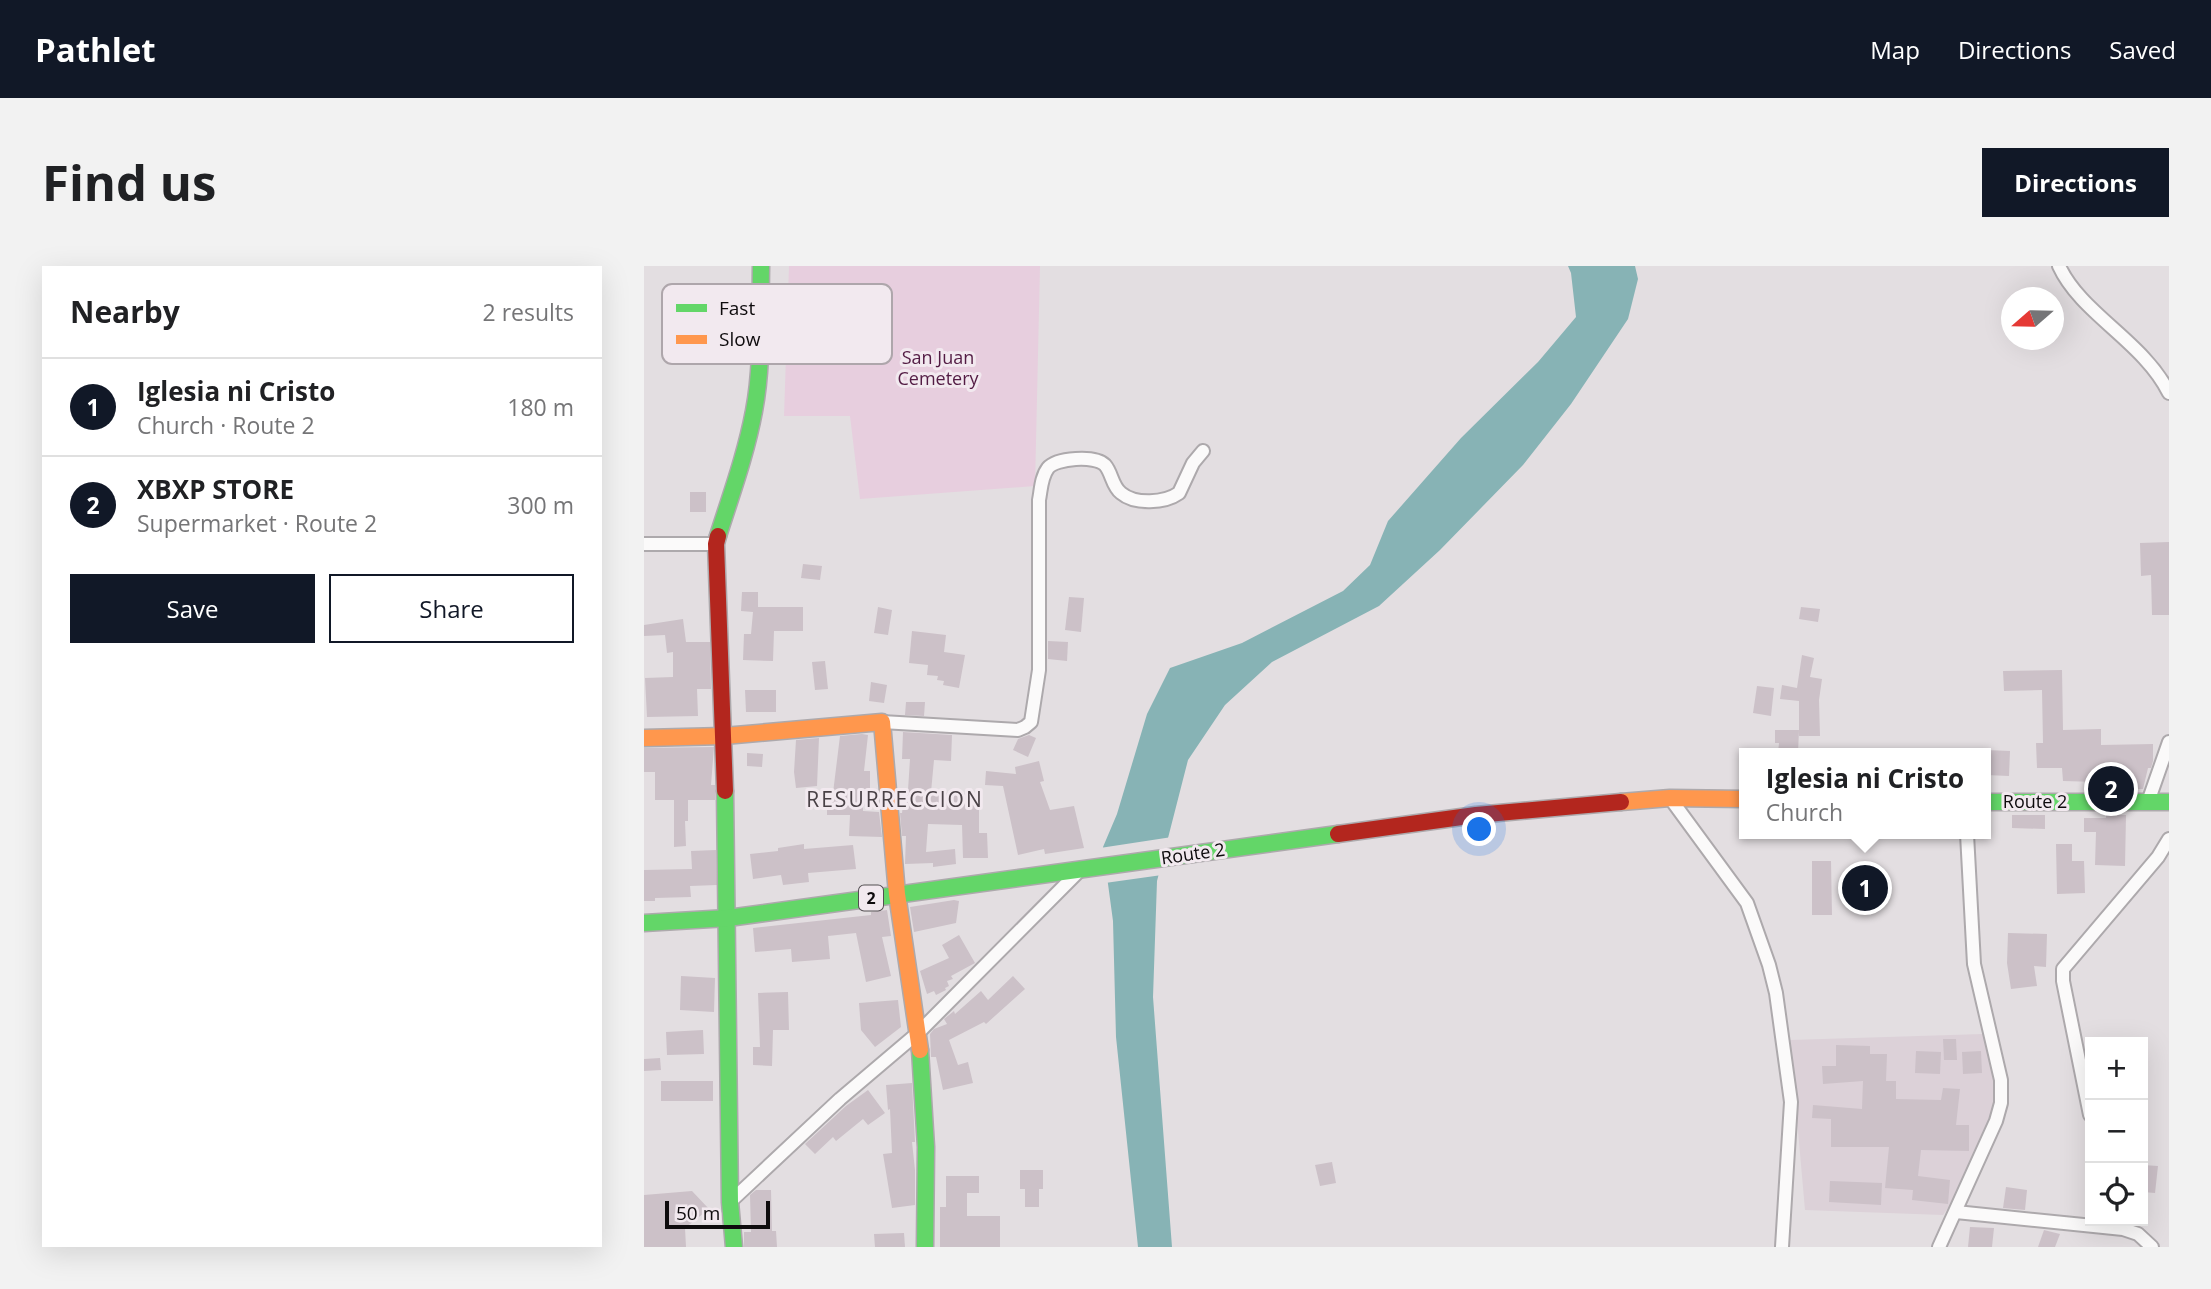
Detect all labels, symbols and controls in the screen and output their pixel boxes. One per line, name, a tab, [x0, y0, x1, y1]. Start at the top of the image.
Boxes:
text: Pathlet	[35, 27, 156, 72]
text: Map	[1870, 33, 1920, 66]
text: Directions	[1958, 33, 2071, 66]
text: Saved	[2109, 33, 2176, 66]
button: Directions	[1982, 148, 2169, 217]
text: Find us	[42, 149, 216, 215]
legend	[662, 284, 892, 364]
north arrow	[2001, 287, 2064, 350]
text: Nearby	[70, 291, 180, 332]
text: Fast	[719, 295, 755, 321]
text: 2 results	[483, 296, 574, 328]
text: Slow	[719, 326, 761, 352]
park label: San Juan Cemetery	[897, 345, 980, 390]
text: Iglesia ni Cristo	[137, 373, 335, 409]
text: 1	[86, 391, 100, 423]
text: 180 m	[507, 391, 574, 423]
text: Church · Route 2	[137, 409, 315, 441]
text: XBXP STORE	[137, 471, 294, 507]
text: 2	[86, 489, 100, 521]
text: 300 m	[507, 489, 574, 521]
text: Supermarket · Route 2	[137, 507, 377, 539]
button: Save	[70, 574, 315, 643]
button: Share	[329, 574, 574, 643]
popup	[1739, 748, 1991, 839]
text: Iglesia ni Cristo	[1766, 760, 1964, 796]
pin: 2	[2088, 763, 2134, 815]
district label: RESURRECCION	[806, 785, 984, 813]
street label: Route 2	[2003, 789, 2067, 813]
text: Church	[1766, 796, 1843, 828]
your location	[1462, 812, 1496, 846]
street label: Route 2	[1159, 837, 1226, 869]
pin: 1	[1842, 862, 1888, 914]
road number: 2	[859, 886, 883, 911]
map controls	[2085, 1037, 2148, 1226]
button: +	[2085, 1037, 2148, 1100]
button: −	[2085, 1100, 2148, 1163]
button: locate	[2085, 1163, 2148, 1226]
scale bar	[665, 1198, 770, 1230]
text: 50 m	[676, 1200, 720, 1226]

